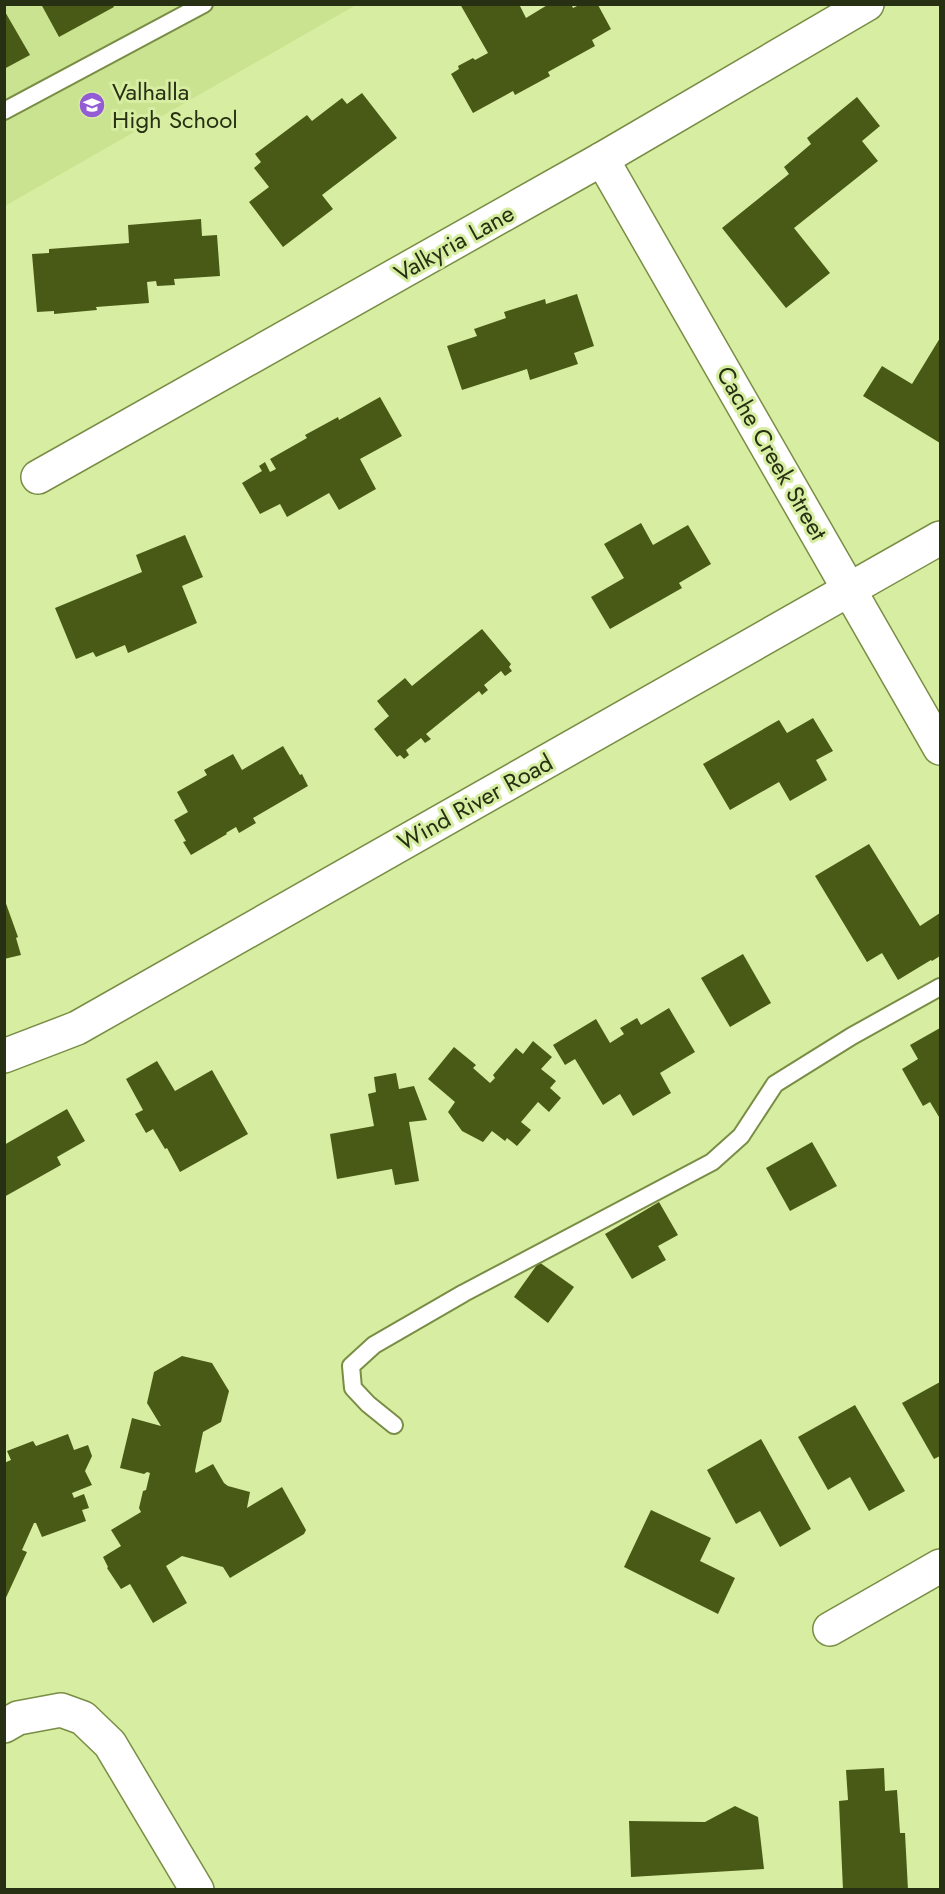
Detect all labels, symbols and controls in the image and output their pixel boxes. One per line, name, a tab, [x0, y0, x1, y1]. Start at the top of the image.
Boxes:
place label: Valhalla High School	[112, 74, 238, 137]
school or university icon: Valhalla High School	[77, 90, 107, 120]
street label: Valkyria Lane	[388, 196, 520, 290]
street label: Cache Creek Street	[708, 360, 836, 547]
street label: Wind River Road	[391, 745, 559, 859]

